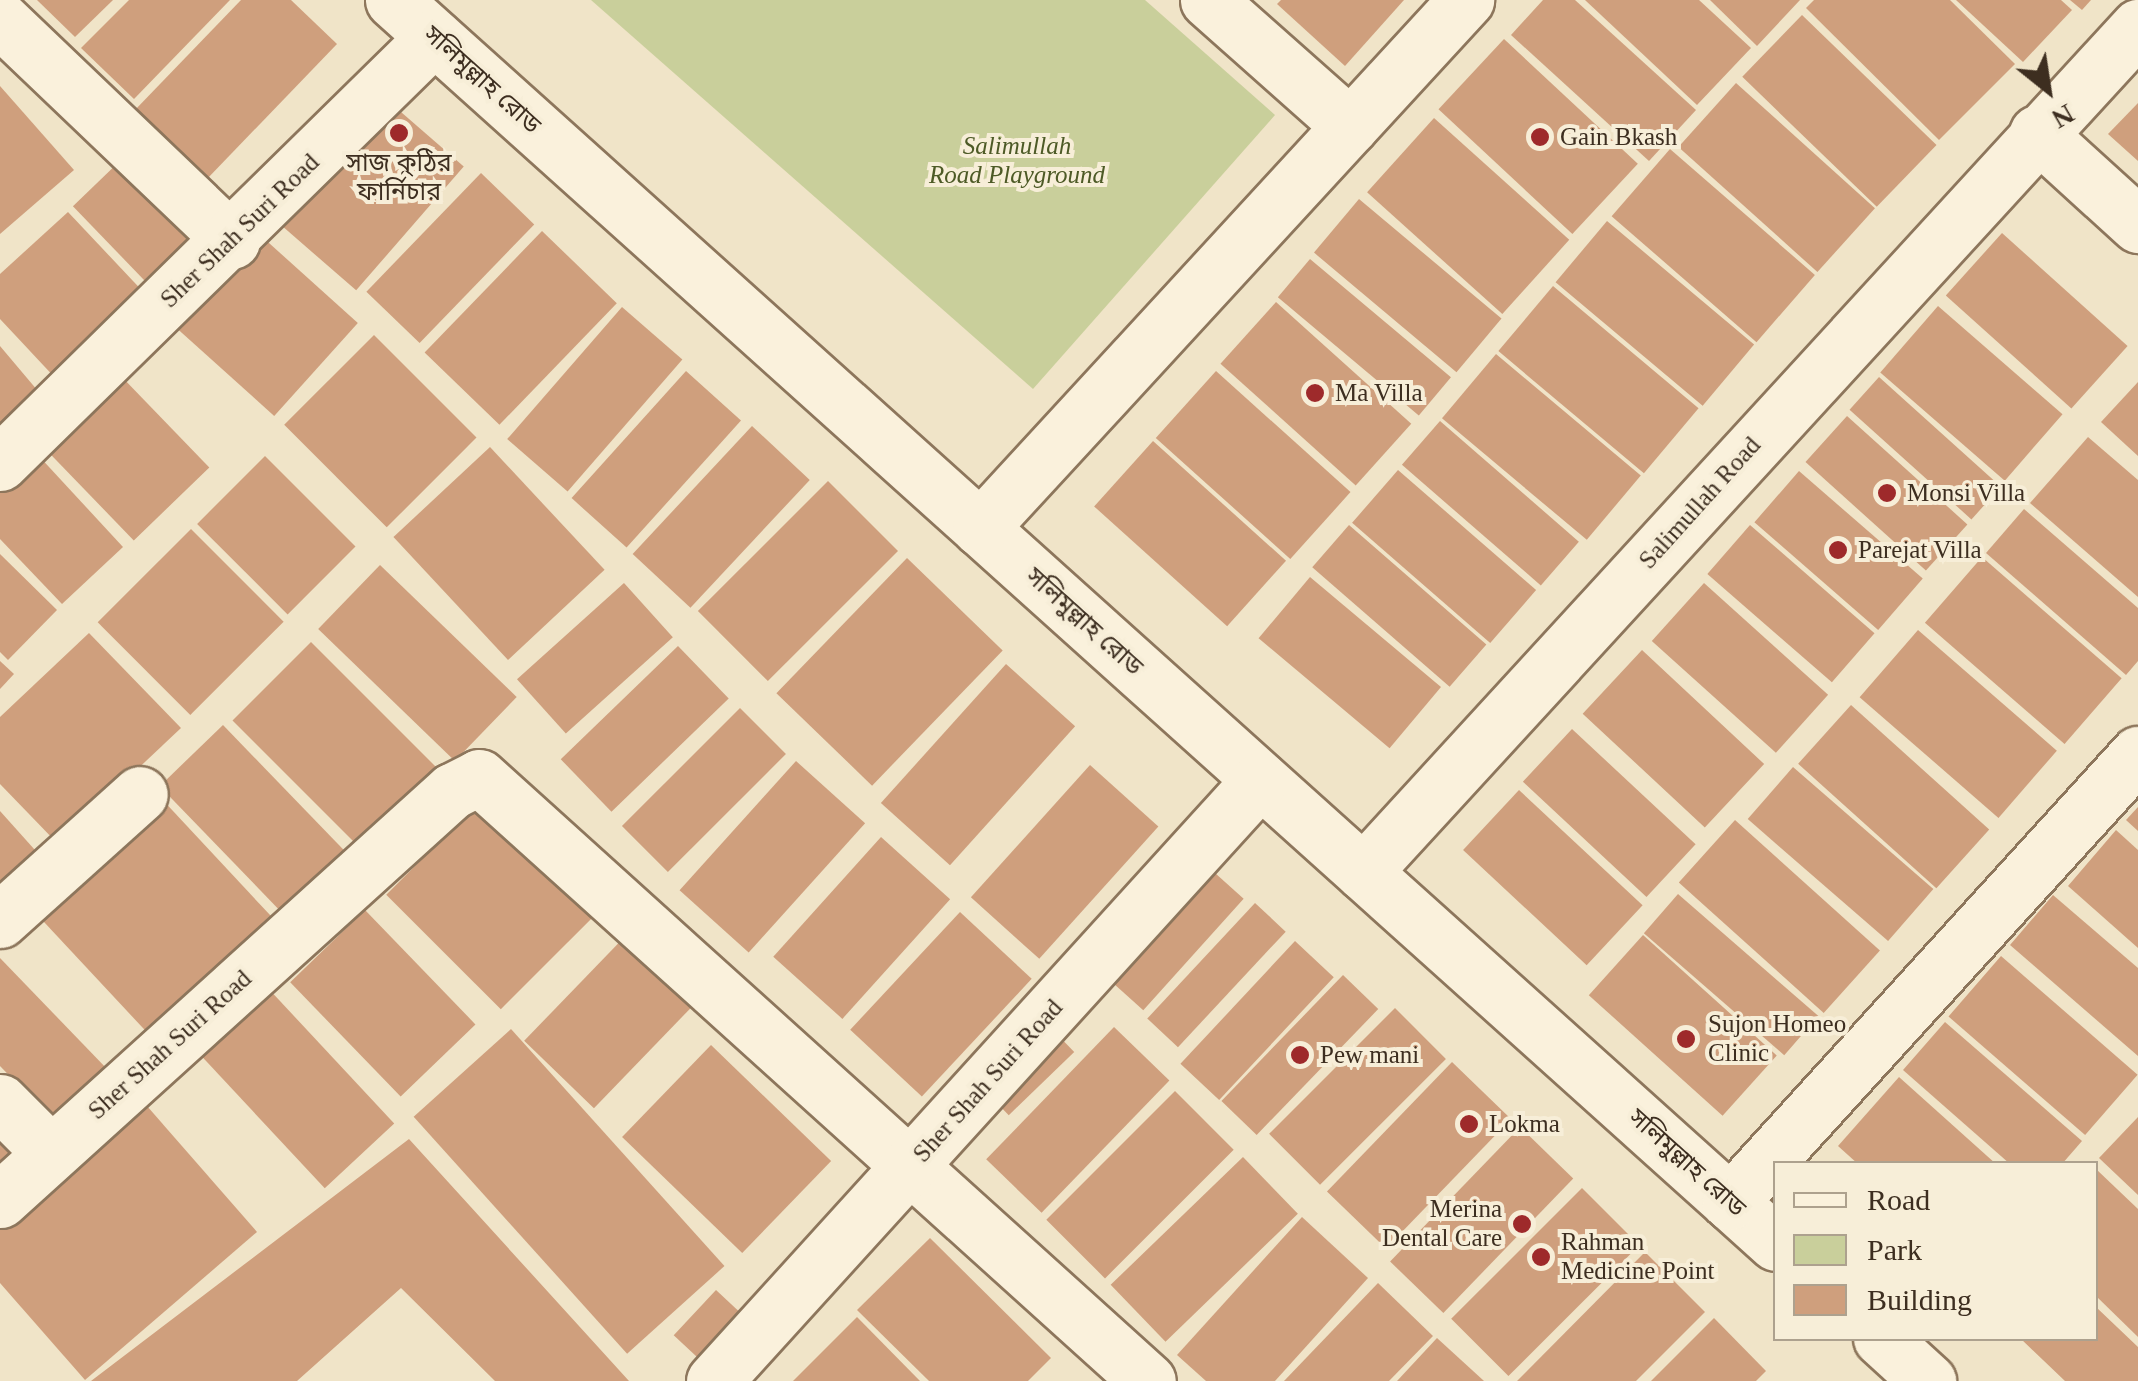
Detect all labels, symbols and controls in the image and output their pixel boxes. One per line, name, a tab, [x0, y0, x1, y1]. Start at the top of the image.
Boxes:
street label: সলিমুল্লাহ রোড	[417, 20, 547, 140]
north arrow	[1998, 40, 2098, 140]
text: N	[2047, 98, 2080, 135]
marker: সাজ কুঠির ফার্নিচার	[388, 122, 410, 144]
place label: Gain Bkash	[1560, 122, 1677, 152]
marker: Gain Bkash	[1529, 126, 1551, 148]
park label: Salimullah Road Playground	[929, 132, 1105, 191]
street label: Sher Shah Suri Road	[154, 148, 326, 314]
place label: সাজ কুঠির ফার্নিচার	[346, 149, 452, 208]
place label: Ma Villa	[1335, 378, 1423, 408]
marker: Ma Villa	[1304, 382, 1326, 404]
street label: Salimullah Road	[1633, 431, 1767, 575]
place label: Monsi Villa	[1907, 478, 2026, 508]
marker: Monsi Villa	[1876, 482, 1898, 504]
place label: Parejat Villa	[1858, 535, 1982, 565]
marker: Parejat Villa	[1827, 539, 1849, 561]
street label: সলিমুল্লাহ রোড	[1019, 562, 1149, 682]
street label: Sher Shah Suri Road	[82, 964, 258, 1126]
street label: Sher Shah Suri Road	[907, 993, 1069, 1169]
place label: Sujon Homeo Clinic	[1708, 1010, 1846, 1069]
marker: Sujon Homeo Clinic	[1673, 1026, 1699, 1052]
place label: Pew mani	[1320, 1040, 1419, 1070]
marker: Pew mani	[1289, 1044, 1311, 1066]
street label: সলিমুল্লাহ রোড	[1622, 1103, 1752, 1223]
place label: Lokma	[1489, 1109, 1560, 1139]
marker: Lokma	[1458, 1113, 1480, 1135]
legend	[1773, 1161, 2098, 1341]
text: Road	[1867, 1183, 1930, 1216]
place label: Merina Dental Care	[1382, 1195, 1502, 1254]
marker: Merina Dental Care	[1511, 1213, 1533, 1235]
place label: Rahman Medicine Point	[1561, 1228, 1714, 1287]
text: Park	[1867, 1233, 1922, 1266]
marker: Rahman Medicine Point	[1530, 1246, 1552, 1268]
text: Building	[1867, 1283, 1972, 1316]

